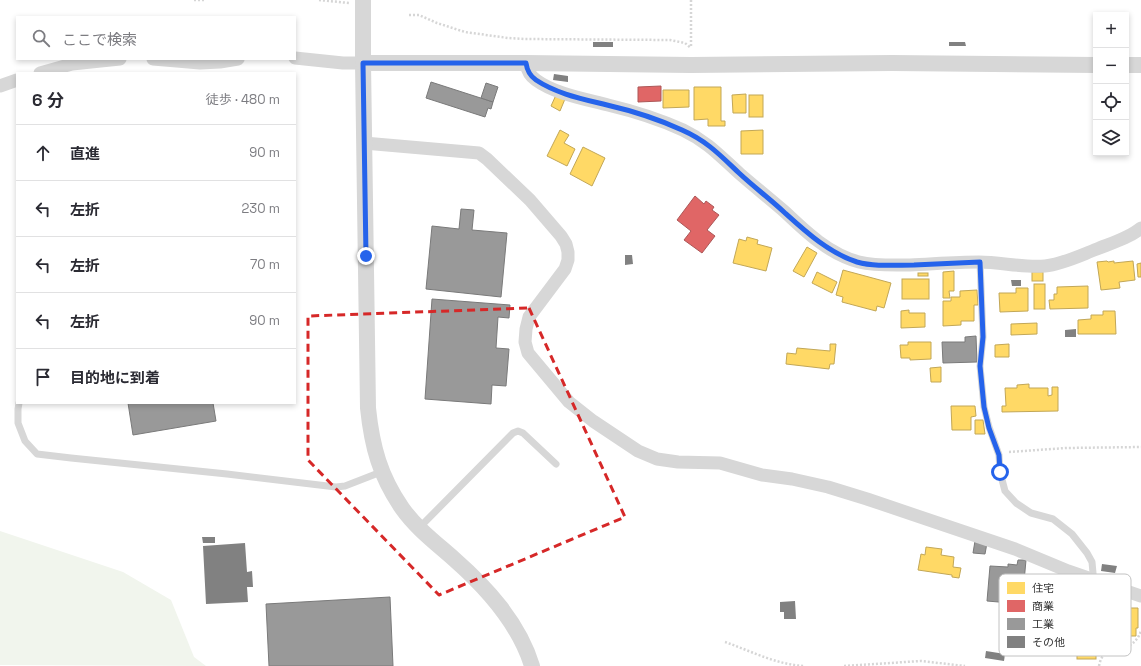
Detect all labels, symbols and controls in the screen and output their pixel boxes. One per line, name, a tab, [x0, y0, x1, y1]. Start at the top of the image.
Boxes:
map controls	[1093, 12, 1129, 156]
button: +	[1093, 12, 1129, 48]
search box	[16, 16, 296, 60]
icon: search	[30, 27, 52, 49]
text: ここで検索	[62, 30, 137, 49]
button: −	[1093, 48, 1129, 84]
button: locate	[1093, 84, 1129, 120]
text: 6 分	[32, 89, 64, 111]
text: 徒歩 · 480 m	[206, 91, 280, 108]
button: layers	[1093, 120, 1129, 156]
icon: ahead	[32, 142, 54, 164]
text: 直進	[70, 144, 100, 163]
text: 90 m	[249, 144, 280, 161]
icon: left	[32, 198, 54, 220]
text: 左折	[70, 200, 100, 219]
text: 230 m	[242, 200, 280, 217]
route end	[357, 247, 375, 265]
icon: left	[32, 254, 54, 276]
text: 左折	[70, 256, 100, 275]
text: 70 m	[250, 256, 280, 273]
icon: left	[32, 310, 54, 332]
text: 左折	[70, 312, 100, 331]
text: 90 m	[249, 312, 280, 329]
icon: arrive	[32, 366, 54, 388]
text: 目的地に到着	[70, 368, 160, 387]
route start	[991, 463, 1009, 481]
legend	[999, 574, 1131, 656]
text: 住宅	[1032, 581, 1054, 595]
text: 商業	[1032, 599, 1054, 613]
text: 工業	[1032, 617, 1054, 631]
text: その他	[1032, 635, 1065, 649]

